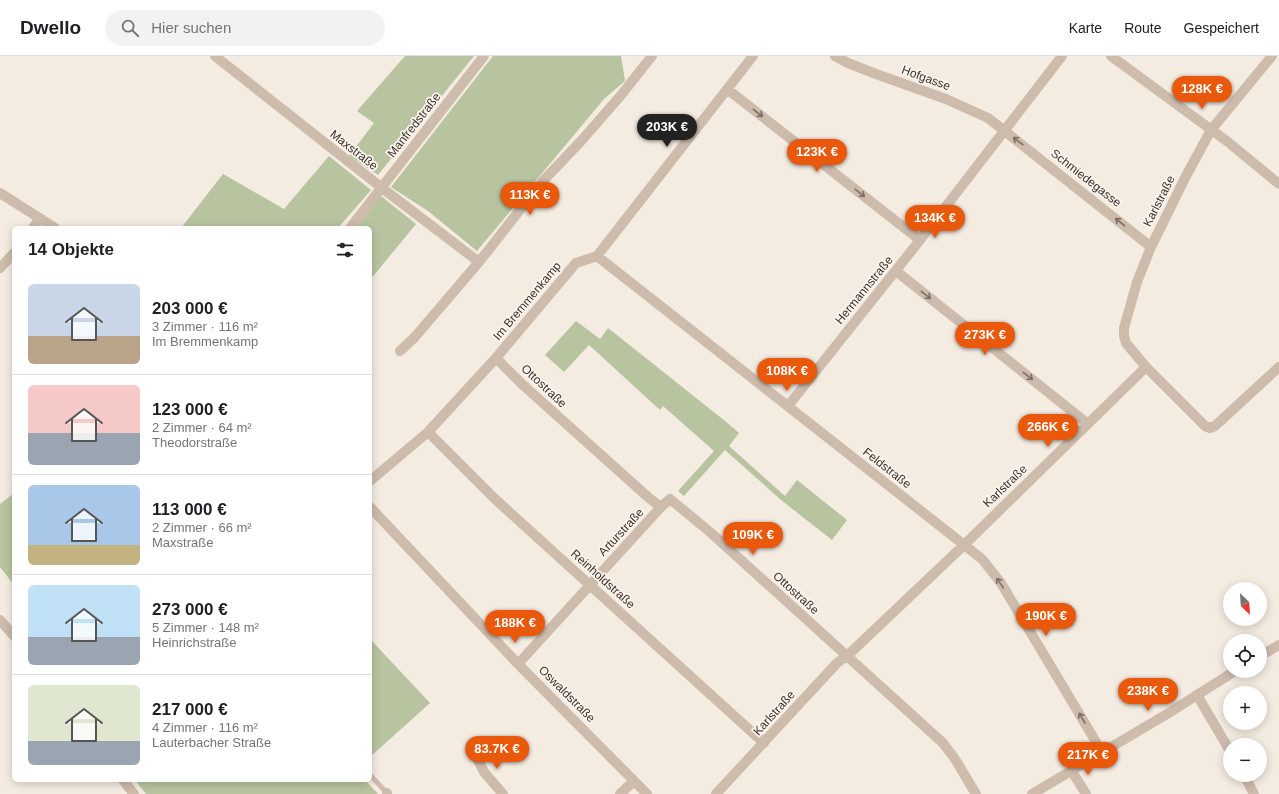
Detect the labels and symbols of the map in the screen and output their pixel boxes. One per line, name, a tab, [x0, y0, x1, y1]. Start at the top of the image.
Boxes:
street label: Hofgasse	[900, 63, 953, 93]
pin: 128K €	[1169, 76, 1235, 110]
street label: Manfredstraße	[384, 90, 444, 160]
one-way arrow	[753, 108, 764, 117]
pin: 203K €	[634, 114, 700, 148]
street label: Maxstraße	[327, 127, 381, 173]
one-way arrow	[1013, 137, 1024, 146]
pin: 123K €	[784, 139, 850, 173]
street label: Schmiedegasse	[1048, 146, 1124, 210]
street label: Karlstraße	[1140, 173, 1178, 229]
pin: 113K €	[497, 182, 563, 216]
one-way arrow	[855, 189, 866, 197]
pin: 134K €	[902, 205, 968, 239]
one-way arrow	[1115, 218, 1126, 226]
street label: Hermannstraße	[832, 253, 896, 327]
street label: Im Bremmenkamp	[490, 259, 564, 343]
one-way arrow	[921, 291, 932, 299]
pin: 273K €	[952, 322, 1018, 356]
pin: 108K €	[754, 358, 820, 392]
street label: Ottostraße	[518, 362, 570, 411]
one-way arrow	[1022, 372, 1033, 380]
pin: 266K €	[1015, 414, 1081, 448]
street label: Feldstraße	[860, 445, 914, 491]
street label: Karlstraße	[980, 462, 1030, 510]
street label: Arturstraße	[595, 505, 647, 559]
pin: 109K €	[720, 522, 786, 556]
street label: Reinholdstraße	[568, 547, 638, 612]
street label: Ottostraße	[770, 569, 822, 617]
one-way arrow	[996, 578, 1004, 589]
north arrow	[1223, 582, 1267, 626]
pin: 190K €	[1013, 603, 1079, 637]
pin: 188K €	[482, 610, 548, 644]
street label: Oswaldstraße	[536, 663, 598, 725]
pin: 238K €	[1115, 678, 1181, 712]
street label: Karlstraße	[750, 688, 798, 738]
one-way arrow	[1077, 712, 1085, 724]
pin: 83.7K €	[460, 736, 534, 770]
pin: 217K €	[1055, 742, 1121, 776]

